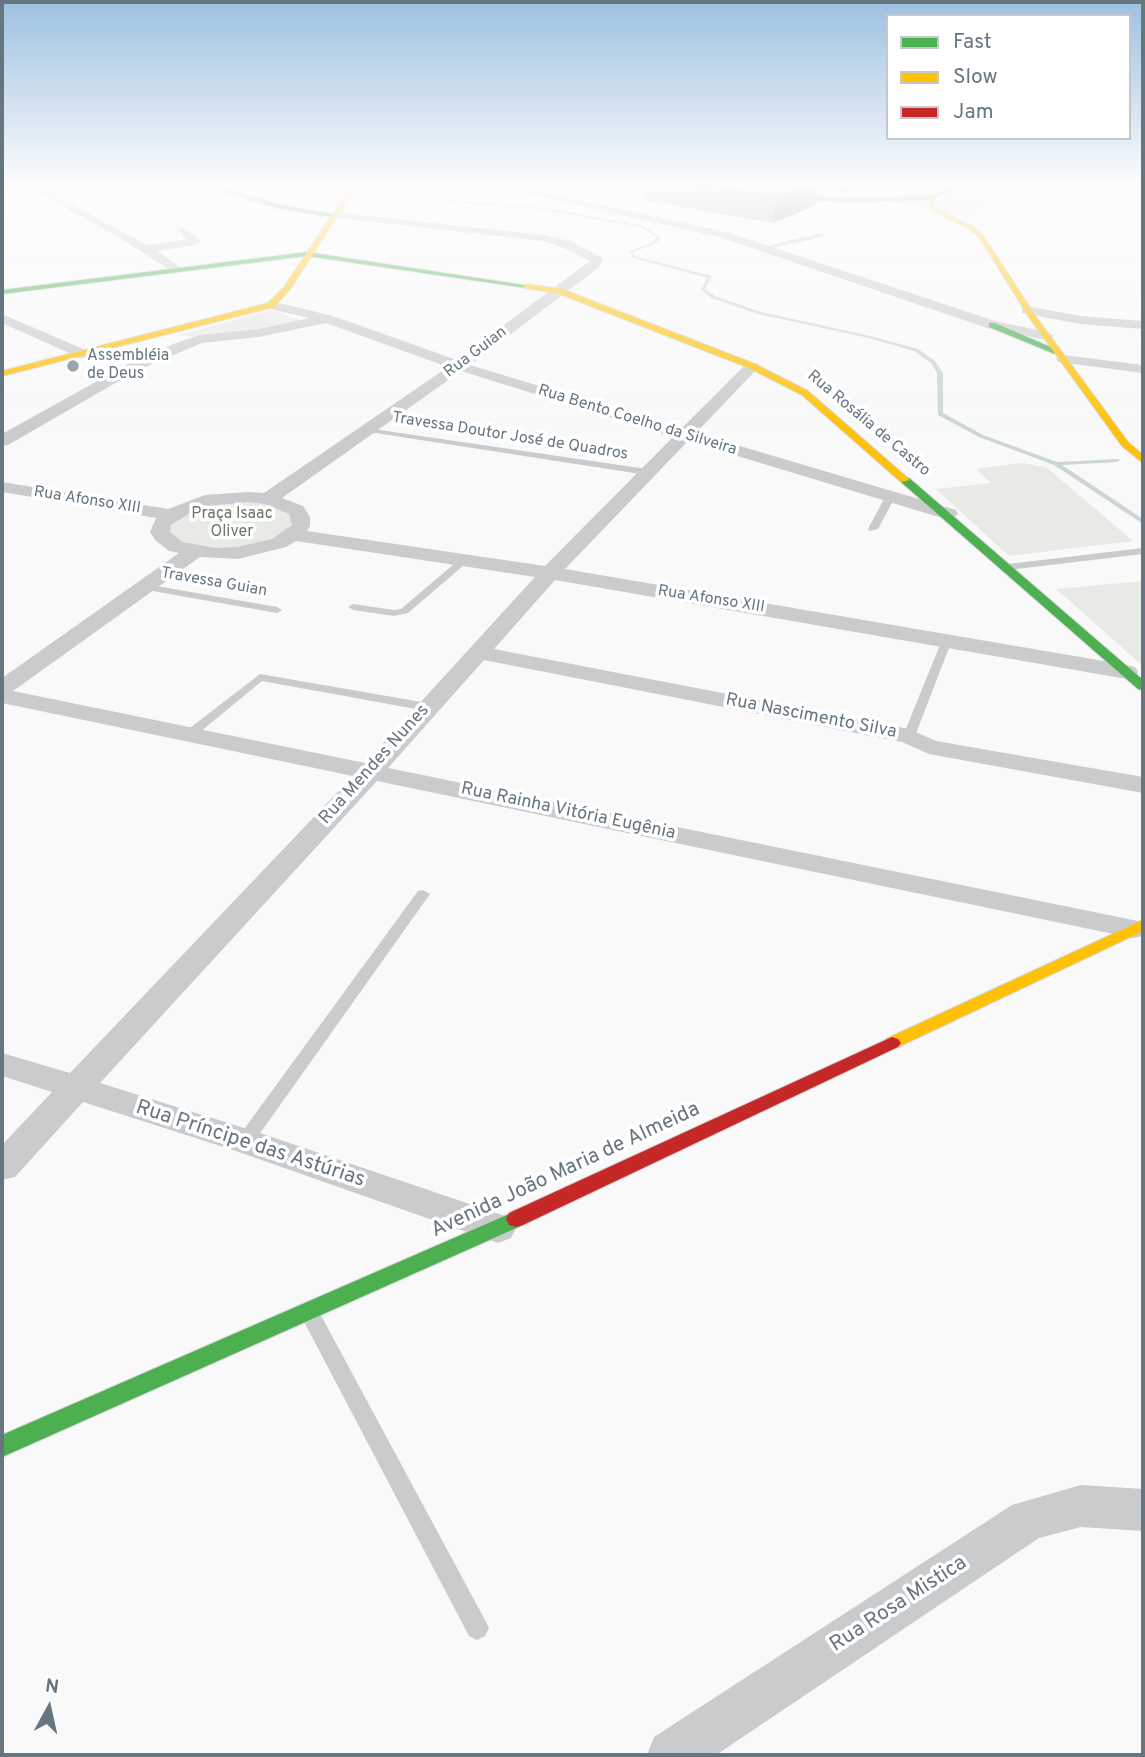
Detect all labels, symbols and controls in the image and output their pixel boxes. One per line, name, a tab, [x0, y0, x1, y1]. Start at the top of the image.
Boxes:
legend	[886, 14, 1131, 140]
text: Fast	[953, 29, 992, 56]
text: Slow	[953, 64, 998, 91]
text: Jam	[953, 99, 994, 126]
street label: Rua Guian	[441, 323, 511, 383]
place label: Assembléia de Deus	[87, 347, 169, 385]
marker: Assembléia de Deus	[65, 358, 81, 374]
street label: Rua Rosália de Castro	[803, 367, 933, 481]
street label: Rua Bento Coelho da Silveira	[535, 382, 739, 460]
street label: Travessa Doutor José de Quadros	[391, 409, 629, 465]
street label: Rua Afonso XIII	[32, 483, 142, 519]
park label: Praça Isaac Oliver	[191, 505, 273, 543]
street label: Travessa Guian	[159, 564, 269, 602]
street label: Rua Afonso XIII	[656, 582, 766, 618]
street label: Rua Nascimento Silva	[724, 690, 898, 744]
street label: Rua Mendes Nunes	[315, 701, 435, 829]
street label: Rua Rainha Vitória Eugênia	[459, 779, 677, 845]
street label: Rua Príncipe das Astúrias	[132, 1096, 368, 1194]
street label: Avenida João Maria de Almeida	[428, 1098, 704, 1244]
street label: Rua Rosa Mistica	[826, 1551, 972, 1659]
north arrow	[14, 1673, 84, 1743]
text: N	[43, 1674, 60, 1700]

